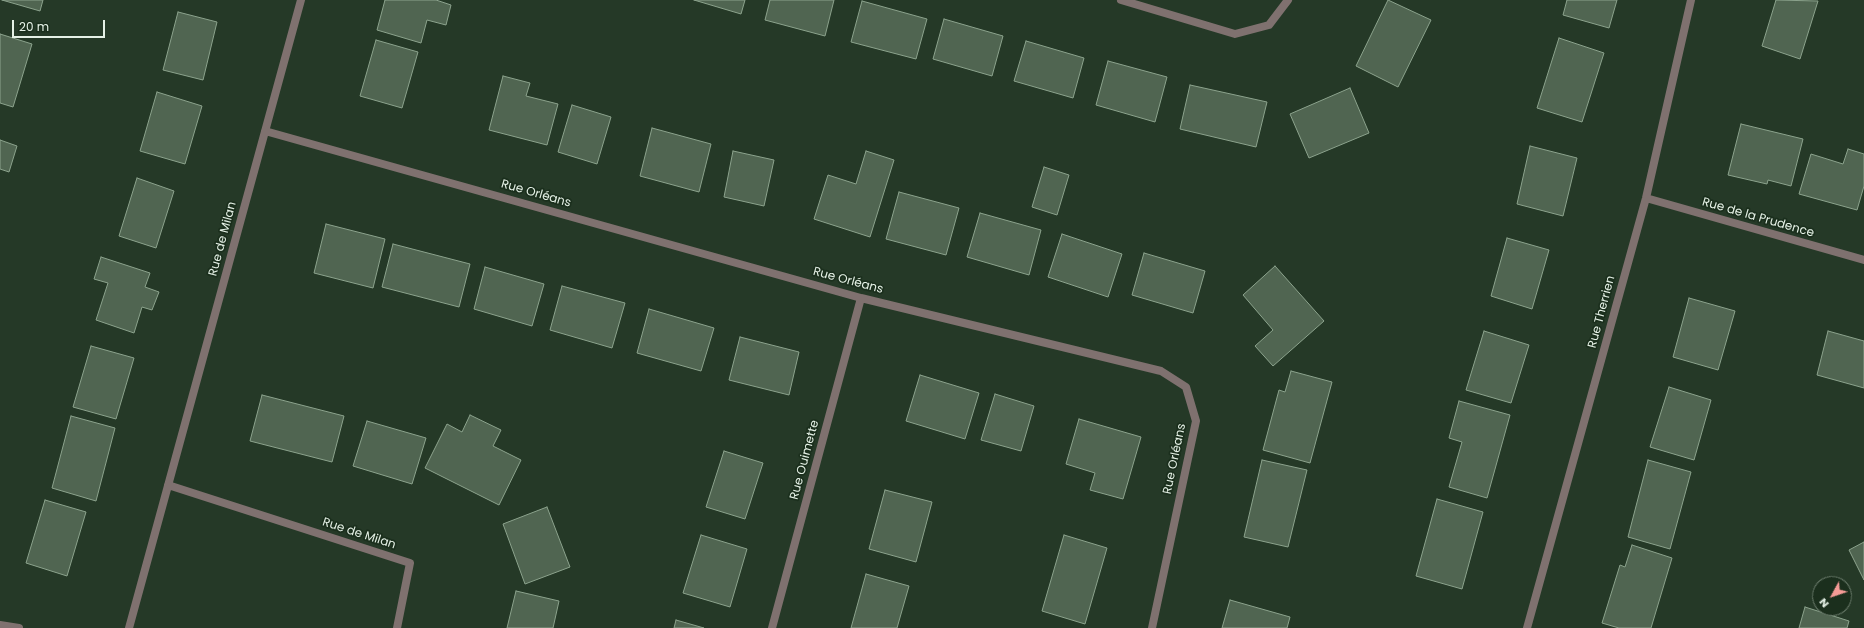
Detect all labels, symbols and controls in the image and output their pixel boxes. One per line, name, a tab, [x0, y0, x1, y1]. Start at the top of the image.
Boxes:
scale bar	[14, 12, 107, 38]
text: 20 m	[19, 18, 49, 35]
street label: Rue Orléans	[499, 177, 573, 211]
street label: Rue de la Prudence	[1700, 195, 1816, 241]
street label: Rue de Milan	[206, 200, 240, 278]
street label: Rue Orléans	[811, 265, 885, 297]
street label: Rue Therrien	[1585, 274, 1619, 350]
street label: Rue Ouimette	[787, 419, 823, 501]
street label: Rue Orléans	[1160, 422, 1190, 496]
street label: Rue de Milan	[320, 515, 398, 553]
north arrow	[1812, 576, 1852, 616]
text: N	[1815, 595, 1832, 611]

